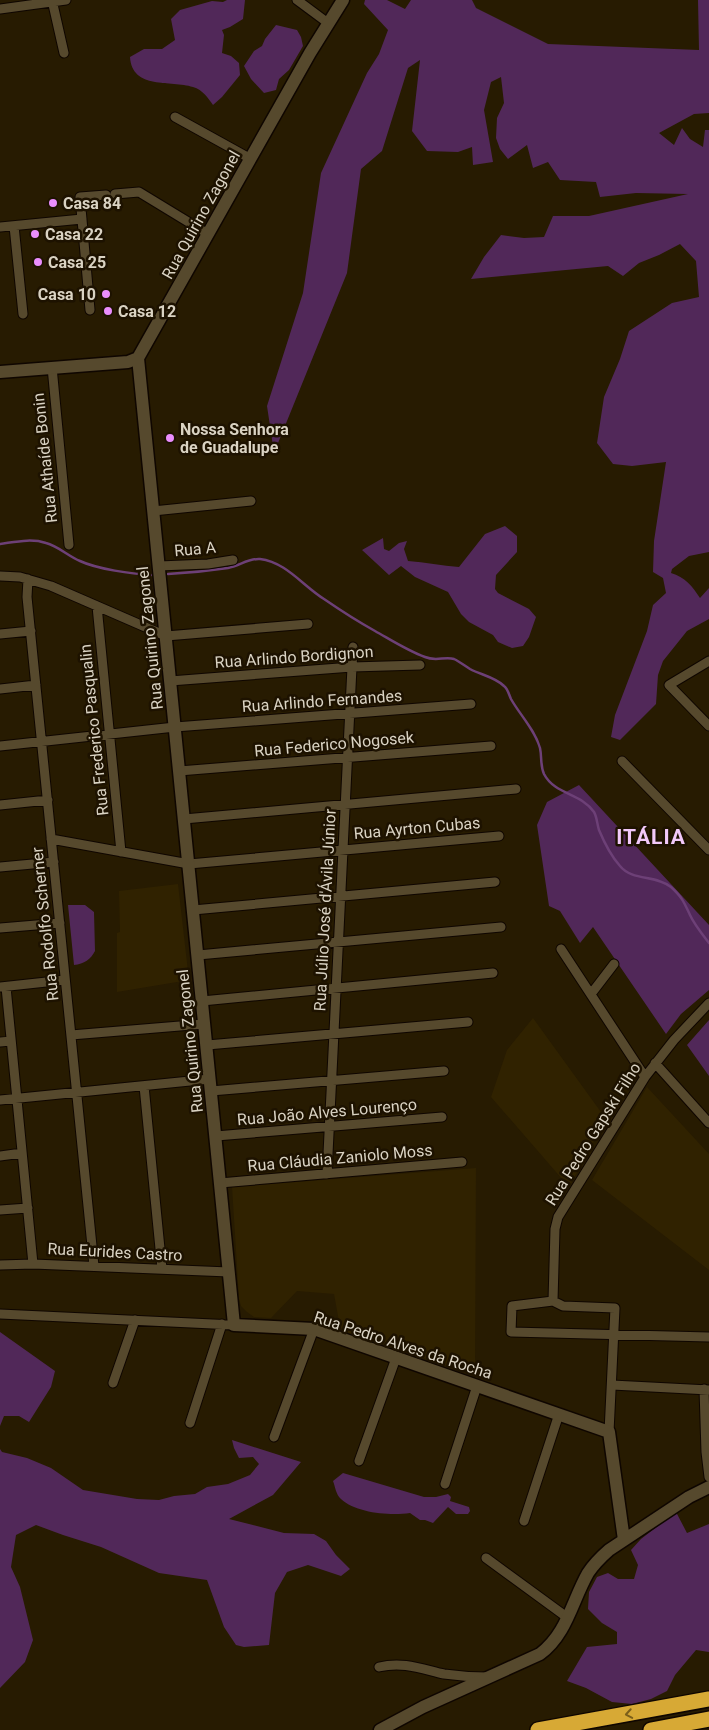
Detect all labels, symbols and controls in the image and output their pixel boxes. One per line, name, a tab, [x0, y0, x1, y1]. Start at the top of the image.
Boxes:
street label: Rua Quirino Zagonel	[158, 147, 244, 283]
place label: Casa 84	[63, 194, 121, 213]
marker: Casa 84	[47, 197, 59, 209]
place label: Casa 22	[45, 225, 103, 244]
marker: Casa 22	[29, 228, 41, 240]
place label: Casa 25	[48, 253, 106, 272]
marker: Casa 25	[32, 256, 44, 268]
place label: Casa 10	[38, 285, 96, 304]
marker: Casa 10	[100, 288, 112, 300]
place label: Casa 12	[118, 302, 176, 321]
marker: Casa 12	[102, 305, 114, 317]
street label: Rua Athaíde Bonin	[29, 392, 61, 524]
place label: Nossa Senhora de Guadalupe	[180, 420, 289, 457]
marker: Nossa Senhora de Guadalupe	[164, 432, 176, 444]
street label: Rua A	[173, 538, 217, 560]
street label: Rua Quirino Zagonel	[133, 565, 167, 711]
street label: Rua Arlindo Bordignon	[214, 642, 374, 672]
street label: Rua Frederico Pasqualin	[76, 643, 112, 817]
street label: Rua Arlindo Fernandes	[241, 686, 403, 716]
street label: Rua Federico Nogosek	[253, 727, 416, 760]
street label: Rua Júlio José d'Ávila Júnior	[310, 808, 340, 1012]
street label: Rua Ayrton Cubas	[353, 813, 481, 843]
district label: ITÁLIA	[616, 825, 686, 849]
street label: Rua Rodolfo Scherner	[27, 846, 63, 1002]
street label: Rua Quirino Zagonel	[173, 968, 207, 1114]
street label: Rua Pedro Gapski Filho	[541, 1059, 645, 1209]
street label: Rua João Alves Lourenço	[236, 1095, 418, 1129]
street label: Rua Cláudia Zaniolo Moss	[247, 1140, 433, 1176]
street label: Rua Eurides Castro	[47, 1239, 183, 1265]
street label: Rua Pedro Alves da Rocha	[311, 1307, 495, 1383]
one-way arrow	[624, 1708, 633, 1718]

